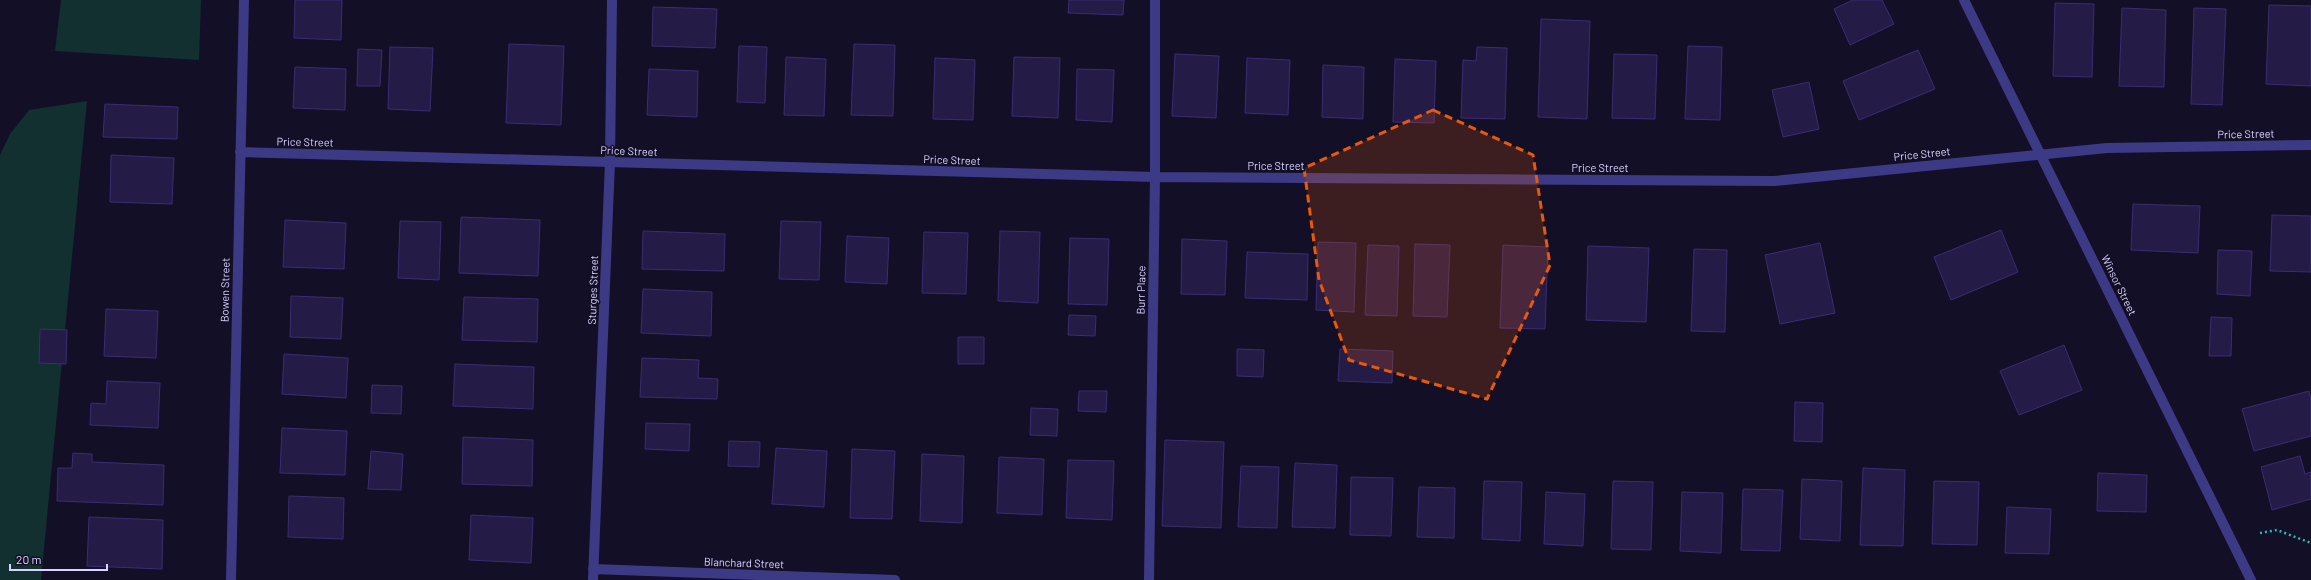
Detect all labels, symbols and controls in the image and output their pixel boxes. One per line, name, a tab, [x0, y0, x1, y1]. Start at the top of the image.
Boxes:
street label: Price Street	[2217, 127, 2275, 140]
street label: Price Street	[276, 135, 334, 148]
street label: Price Street	[600, 143, 658, 158]
street label: Price Street	[1893, 144, 1951, 163]
street label: Price Street	[923, 152, 981, 167]
street label: Price Street	[1247, 159, 1305, 172]
street label: Price Street	[1571, 161, 1629, 174]
street label: Winsor Street	[2099, 252, 2140, 317]
street label: Sturges Street	[585, 255, 600, 325]
street label: Bowen Street	[217, 258, 232, 322]
street label: Burr Place	[1134, 265, 1147, 315]
scale bar	[10, 546, 107, 572]
text: 20 m	[16, 552, 42, 566]
street label: Blanchard Street	[704, 555, 784, 570]

